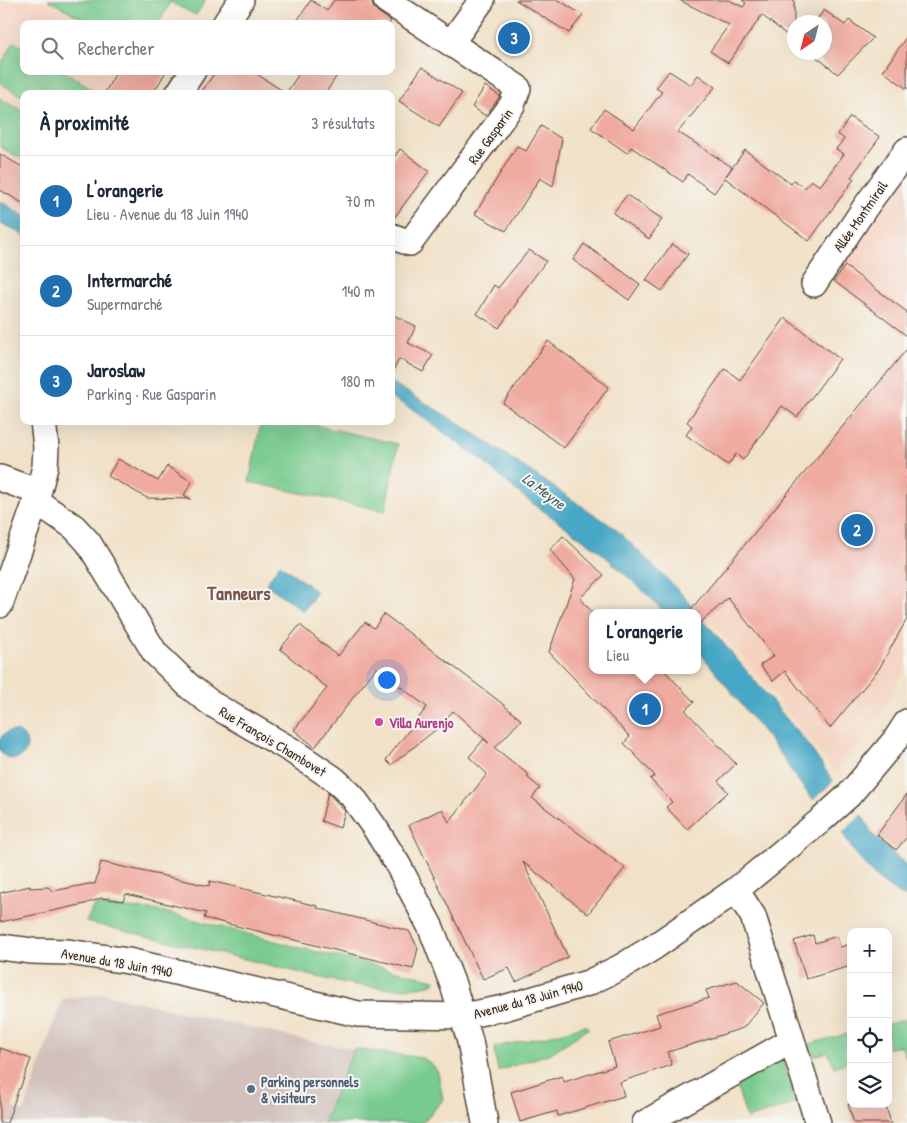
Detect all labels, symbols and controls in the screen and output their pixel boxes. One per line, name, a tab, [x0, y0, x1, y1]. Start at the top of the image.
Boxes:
north arrow	[787, 15, 832, 60]
pin: 3	[498, 19, 530, 57]
search box	[20, 20, 395, 75]
icon: search	[38, 34, 66, 62]
text: Rechercher	[78, 35, 155, 61]
street label: Rue Gasparin	[463, 104, 518, 168]
text: À proximité	[40, 108, 129, 137]
text: 3 résultats	[311, 112, 375, 134]
street label: Allée Montmirail	[828, 176, 892, 255]
text: L'orangerie	[87, 177, 163, 203]
text: 1	[53, 190, 59, 212]
text: 70 m	[345, 190, 375, 212]
text: Lieu · Avenue du 18 Juin 1940	[87, 203, 249, 225]
text: Intermarché	[87, 267, 172, 293]
text: 2	[52, 280, 60, 302]
text: 140 m	[341, 280, 375, 302]
text: Supermarché	[87, 293, 163, 315]
text: Jaroslaw	[87, 357, 145, 383]
text: 3	[52, 370, 60, 392]
text: 180 m	[341, 370, 375, 392]
text: Parking · Rue Gasparin	[87, 383, 216, 405]
water label: La Meyne	[518, 468, 571, 515]
pin: 2	[841, 511, 873, 549]
district label: Tanneurs	[206, 580, 271, 606]
popup	[589, 609, 701, 674]
text: L'orangerie	[607, 618, 683, 644]
text: Lieu	[607, 644, 629, 666]
your location	[374, 667, 400, 693]
pin: 1	[629, 690, 661, 728]
street label: Rue François Chambovet	[216, 701, 330, 781]
place label: Villa Aurenjo	[389, 713, 454, 733]
marker: Villa Aurenjo	[373, 716, 385, 728]
map controls	[847, 928, 892, 1108]
button: +	[847, 928, 892, 973]
street label: Avenue du 18 Juin 1940	[60, 943, 174, 981]
button: −	[847, 973, 892, 1018]
street label: Avenue du 18 Juin 1940	[471, 975, 585, 1023]
button: locate	[847, 1018, 892, 1063]
button: layers	[847, 1063, 892, 1108]
place label: Parking personnels & visiteurs	[261, 1072, 359, 1107]
marker: Parking personnels & visiteurs	[245, 1083, 257, 1095]

